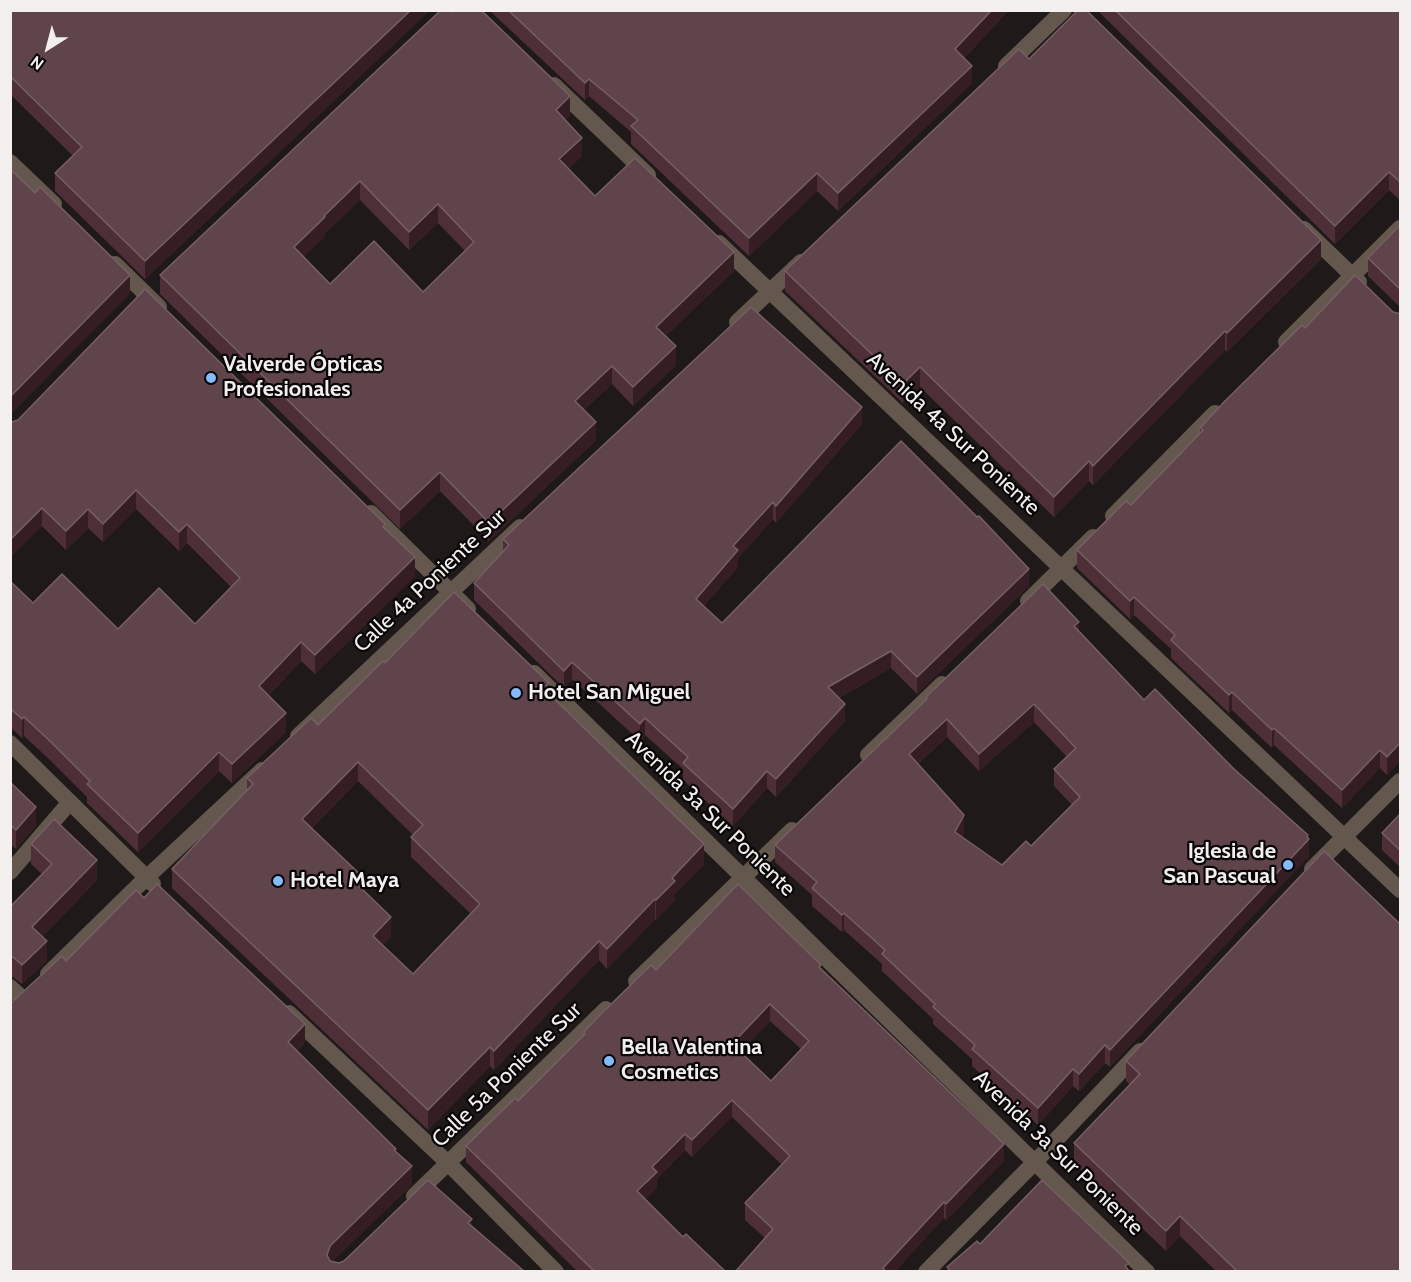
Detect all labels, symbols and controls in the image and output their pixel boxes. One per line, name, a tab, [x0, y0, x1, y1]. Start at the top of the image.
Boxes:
north arrow	[18, 18, 78, 78]
text: N	[27, 52, 47, 74]
street label: Avenida 4a Sur Poniente	[861, 347, 1045, 521]
place label: Valverde Ópticas Profesionales	[223, 352, 382, 404]
marker: Valverde Ópticas Profesionales	[204, 371, 218, 385]
street label: Calle 4a Poniente Sur	[348, 504, 512, 658]
place label: Hotel San Miguel	[528, 680, 690, 706]
marker: Hotel San Miguel	[509, 686, 523, 700]
street label: Avenida 3a Sur Poniente	[619, 726, 801, 902]
place label: Iglesia de San Pascual	[1163, 839, 1276, 890]
marker: Iglesia de San Pascual	[1281, 858, 1295, 872]
place label: Hotel Maya	[290, 868, 399, 894]
marker: Hotel Maya	[271, 874, 285, 888]
street label: Calle 5a Poniente Sur	[427, 997, 587, 1153]
place label: Bella Valentina Cosmetics	[621, 1035, 762, 1086]
marker: Bella Valentina Cosmetics	[602, 1054, 616, 1068]
street label: Avenida 3a Sur Poniente	[967, 1065, 1149, 1241]

